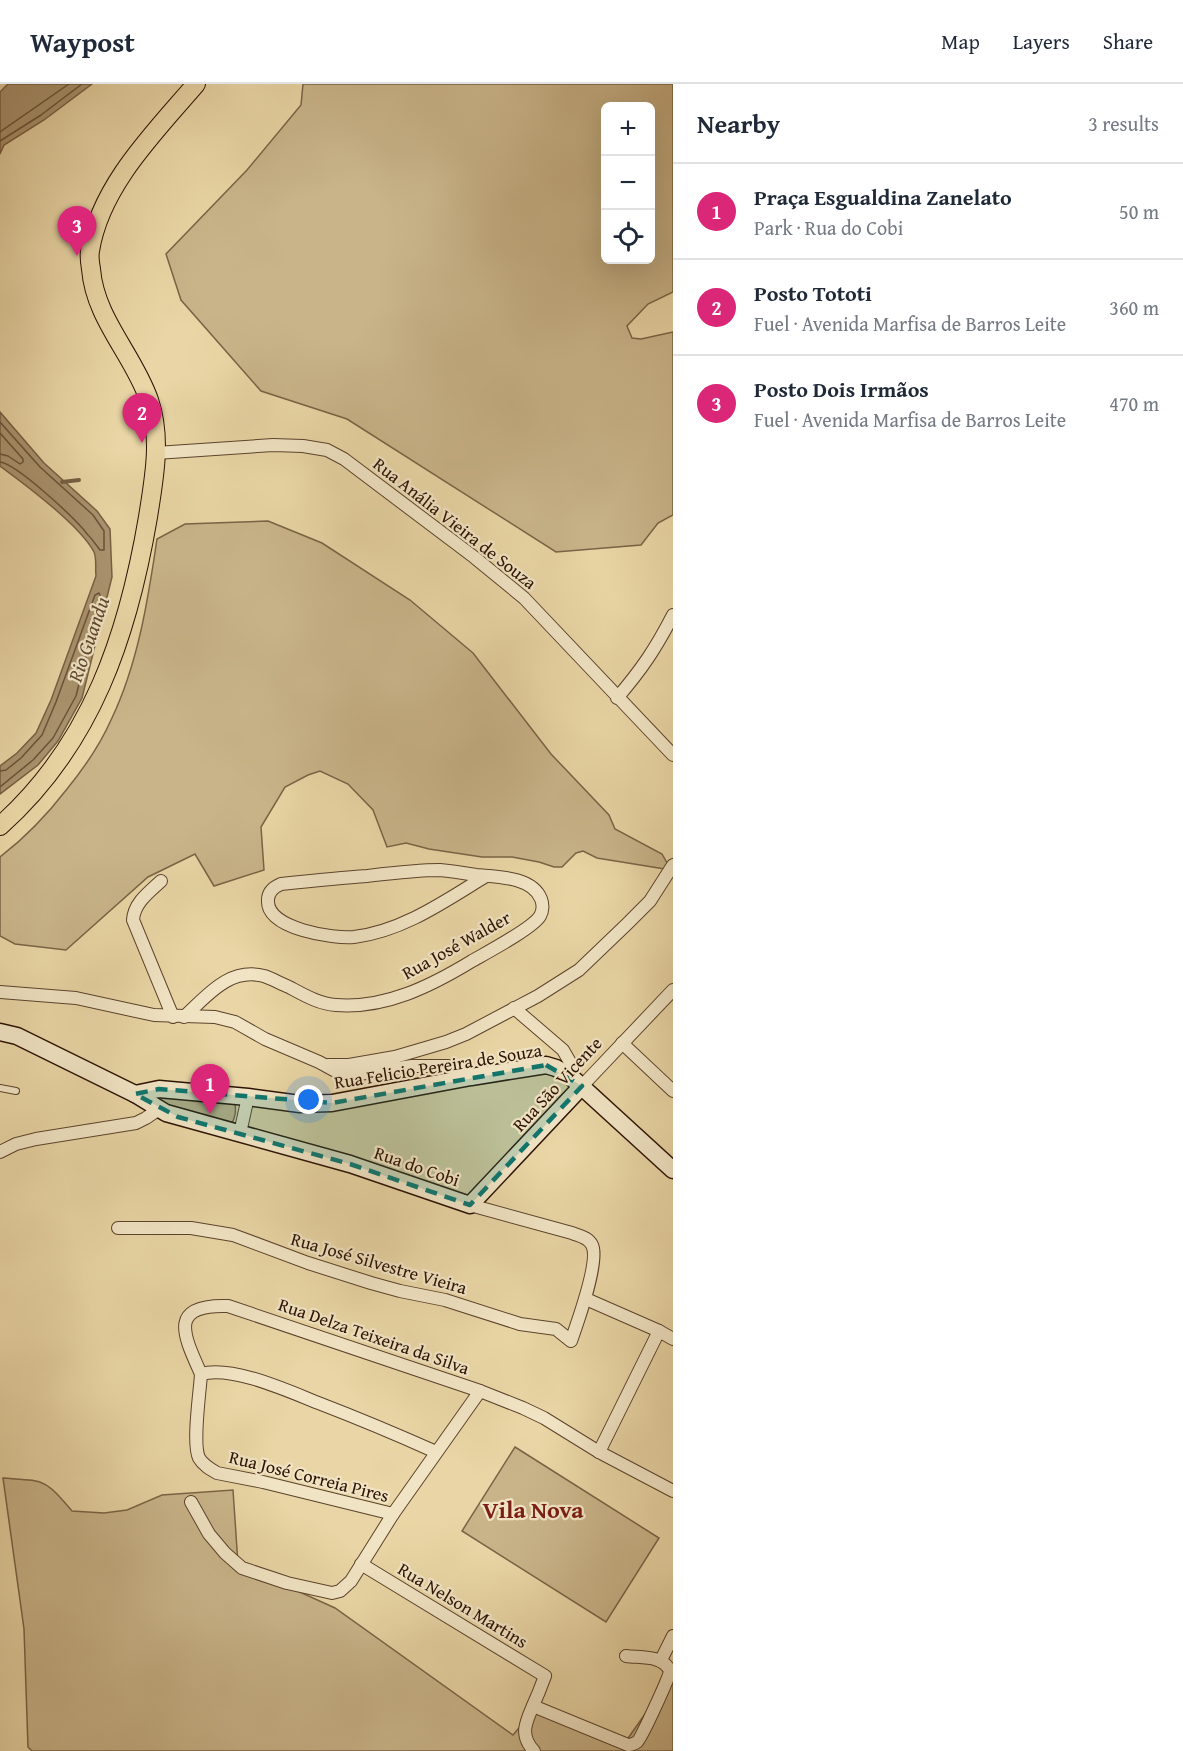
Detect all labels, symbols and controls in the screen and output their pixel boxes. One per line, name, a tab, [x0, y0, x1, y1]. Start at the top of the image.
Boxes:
text: Waypost	[30, 21, 135, 62]
text: Map	[941, 26, 980, 57]
text: Layers	[1013, 26, 1070, 57]
text: Share	[1103, 26, 1153, 57]
map controls	[601, 102, 655, 264]
button: +	[601, 102, 655, 156]
text: Nearby	[697, 104, 780, 143]
text: 3 results	[1088, 109, 1159, 138]
button: −	[601, 156, 655, 210]
text: Praça Esgualdina Zanelato	[754, 181, 1012, 213]
text: 1	[711, 197, 722, 226]
text: 50 m	[1119, 197, 1159, 226]
pin: 3	[58, 206, 97, 256]
button: locate	[601, 210, 655, 264]
text: Park · Rua do Cobi	[754, 213, 903, 242]
text: Posto Tototi	[754, 277, 872, 309]
text: 2	[711, 293, 722, 322]
text: 360 m	[1109, 293, 1159, 322]
text: Fuel · Avenida Marfisa de Barros Leite	[754, 309, 1066, 338]
text: Posto Dois Irmãos	[754, 373, 929, 405]
text: 3	[711, 389, 722, 418]
text: 470 m	[1109, 389, 1159, 418]
pin: 2	[122, 394, 162, 443]
text: Fuel · Avenida Marfisa de Barros Leite	[754, 405, 1066, 434]
street label: Rua Anália Vieira de Souza	[368, 451, 543, 596]
water label: Rio Guandu	[60, 592, 116, 687]
street label: Rua José Walder	[397, 904, 516, 986]
street label: Rua São Vicente	[506, 1030, 608, 1138]
street label: Rua Felicio Pereira de Souza	[332, 1036, 544, 1096]
pin: 1	[190, 1064, 230, 1114]
your location	[294, 1085, 323, 1114]
street label: Rua do Cobi	[371, 1139, 463, 1193]
street label: Rua José Silvestre Vieira	[288, 1225, 471, 1301]
street label: Rua Delza Teixeira da Silva	[275, 1291, 474, 1382]
street label: Rua José Correia Pires	[226, 1443, 392, 1509]
district label: Vila Nova	[482, 1492, 584, 1527]
street label: Rua Nelson Martins	[393, 1555, 533, 1655]

